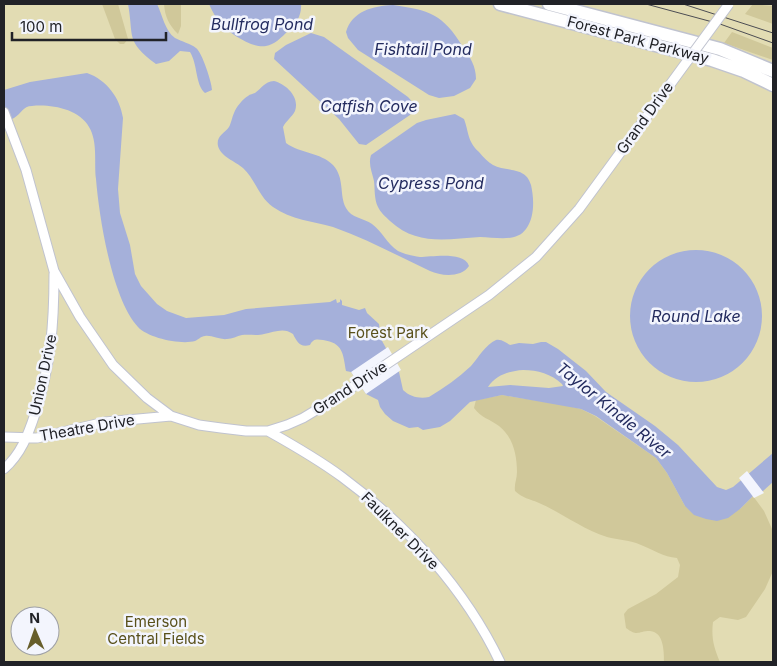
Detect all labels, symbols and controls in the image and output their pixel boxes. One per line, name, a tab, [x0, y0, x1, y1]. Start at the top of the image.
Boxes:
scale bar	[12, 10, 166, 42]
street label: Forest Park Parkway	[565, 11, 712, 68]
water label: Bullfrog Pond	[211, 14, 313, 34]
text: 100 m	[20, 17, 62, 36]
water label: Fishtail Pond	[374, 39, 472, 59]
street label: Grand Drive	[612, 78, 677, 158]
water label: Catfish Cove	[320, 96, 418, 116]
water label: Cypress Pond	[378, 173, 484, 193]
water label: Round Lake	[651, 306, 741, 326]
park label: Forest Park	[348, 323, 429, 342]
street label: Union Drive	[25, 332, 60, 417]
street label: Grand Drive	[309, 357, 390, 419]
water label: Taylor Kindle River	[553, 358, 676, 463]
street label: Theatre Drive	[38, 410, 136, 445]
street label: Faulkner Drive	[357, 488, 443, 574]
north arrow	[10, 606, 60, 656]
text: N	[29, 609, 40, 626]
park label: Emerson Central Fields	[107, 612, 205, 648]

